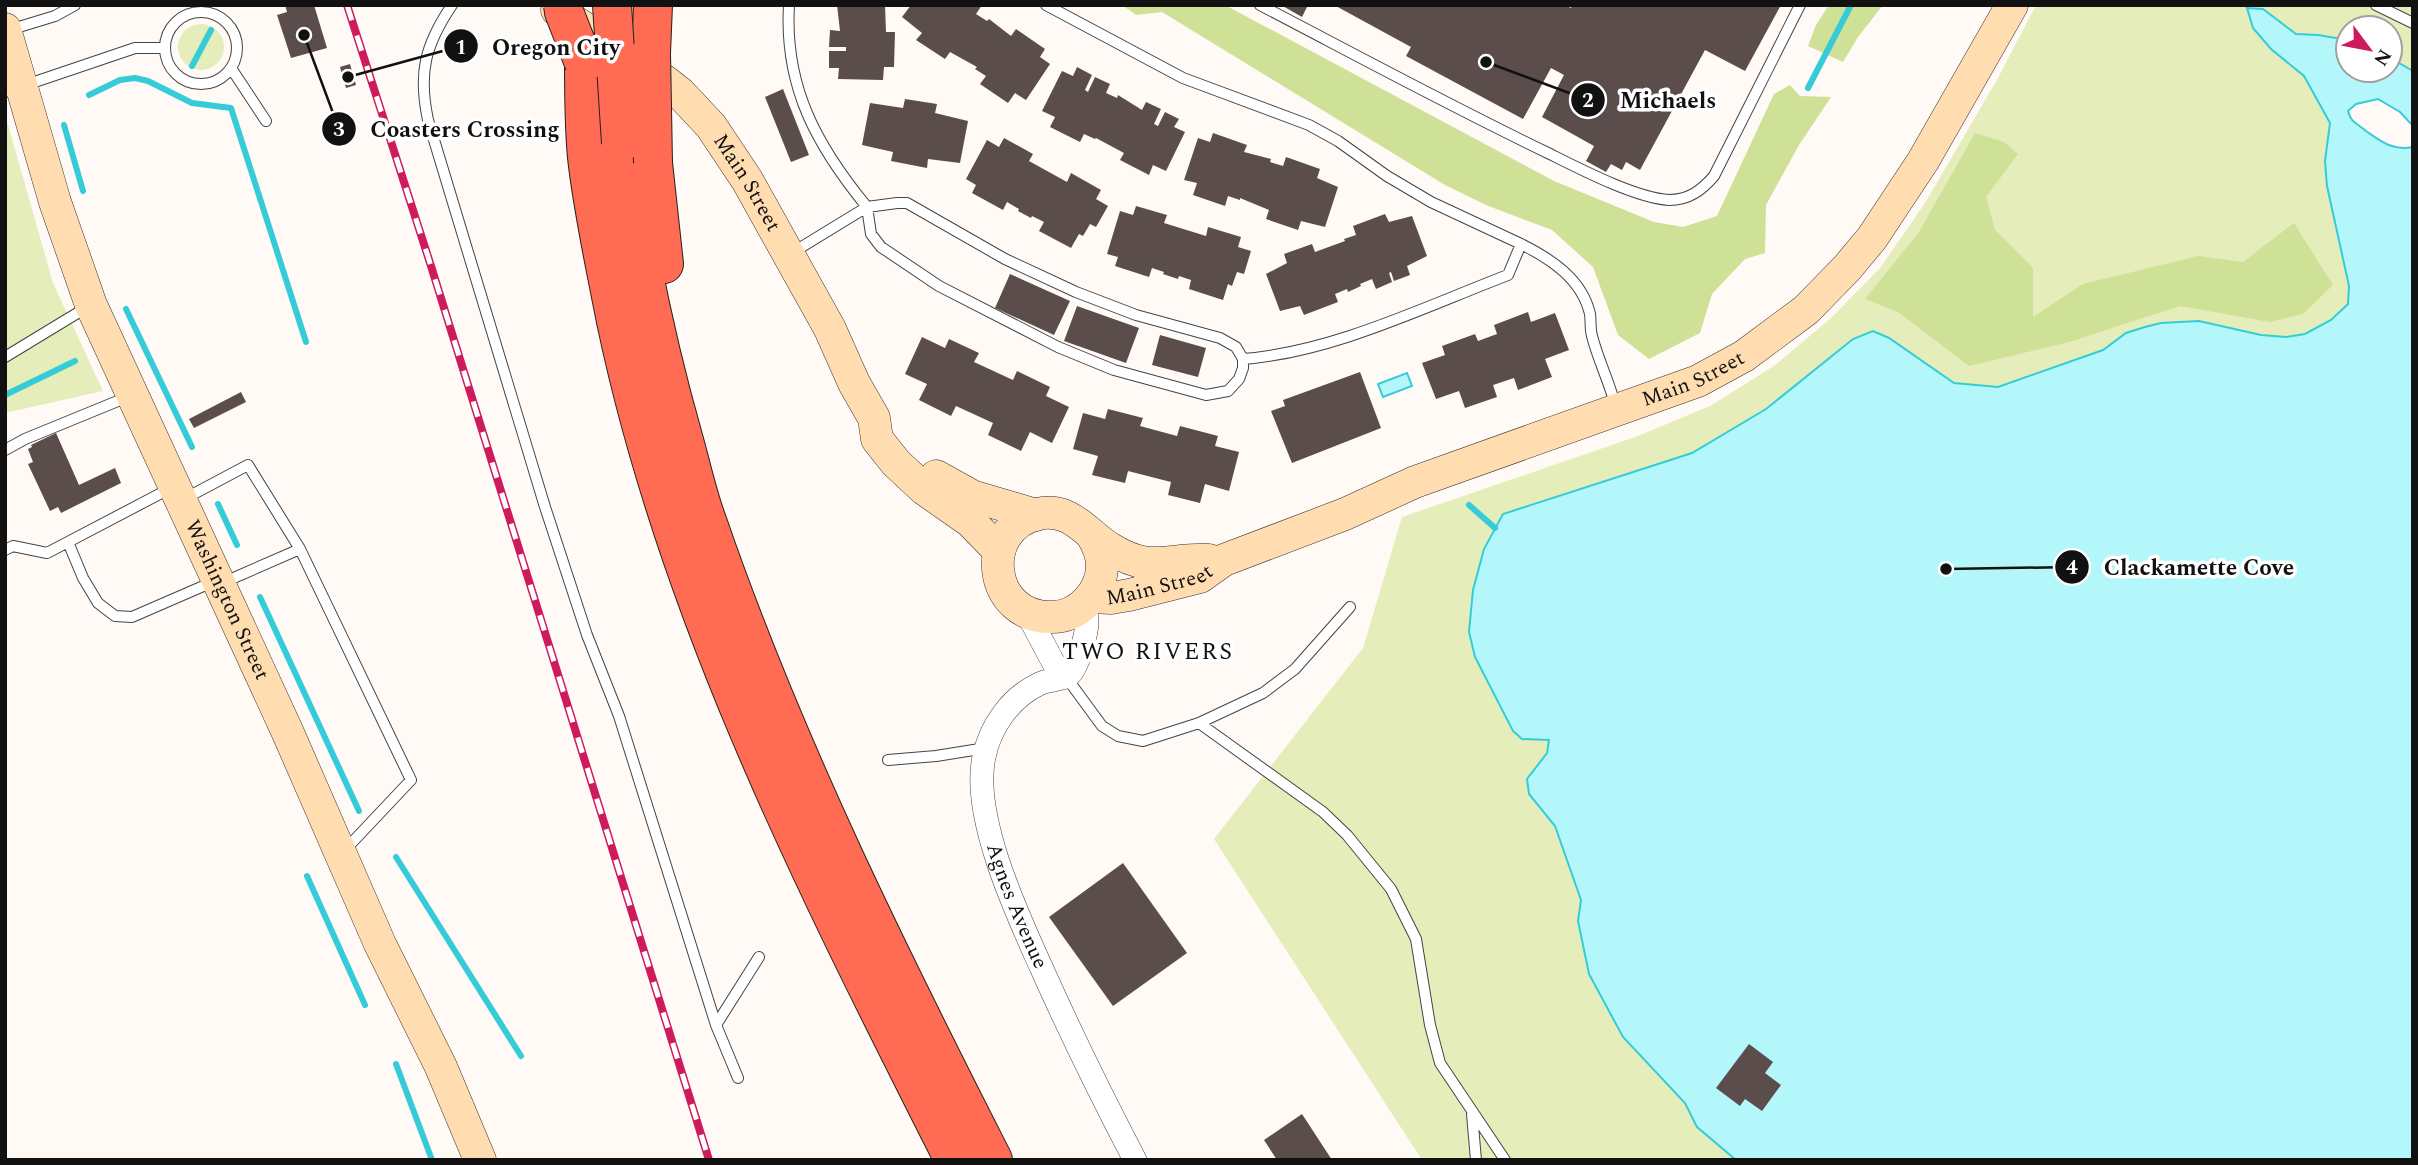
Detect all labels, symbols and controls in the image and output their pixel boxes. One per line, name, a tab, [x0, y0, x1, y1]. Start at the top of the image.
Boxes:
north arrow	[2334, 14, 2404, 84]
callout: Oregon City	[443, 24, 634, 68]
text: Oregon City	[492, 31, 621, 66]
text: 1	[455, 32, 467, 64]
text: N	[2366, 43, 2399, 71]
callout: Michaels	[1571, 78, 1730, 122]
text: Michaels	[1620, 84, 1716, 119]
text: 2	[1582, 85, 1594, 117]
callout: Coasters Crossing	[321, 107, 574, 151]
text: Coasters Crossing	[370, 113, 560, 148]
text: 3	[333, 114, 345, 146]
street label: Main Street	[705, 127, 789, 238]
street label: Main Street	[1637, 343, 1750, 416]
street label: Washington Street	[176, 515, 278, 685]
callout: Clackamette Cove	[2055, 545, 2308, 589]
text: Clackamette Cove	[2104, 551, 2294, 586]
text: 4	[2066, 552, 2078, 584]
street label: Main Street	[1104, 556, 1220, 615]
district label: TWO RIVERS	[1062, 634, 1234, 670]
street label: Agnes Avenue	[977, 839, 1056, 974]

